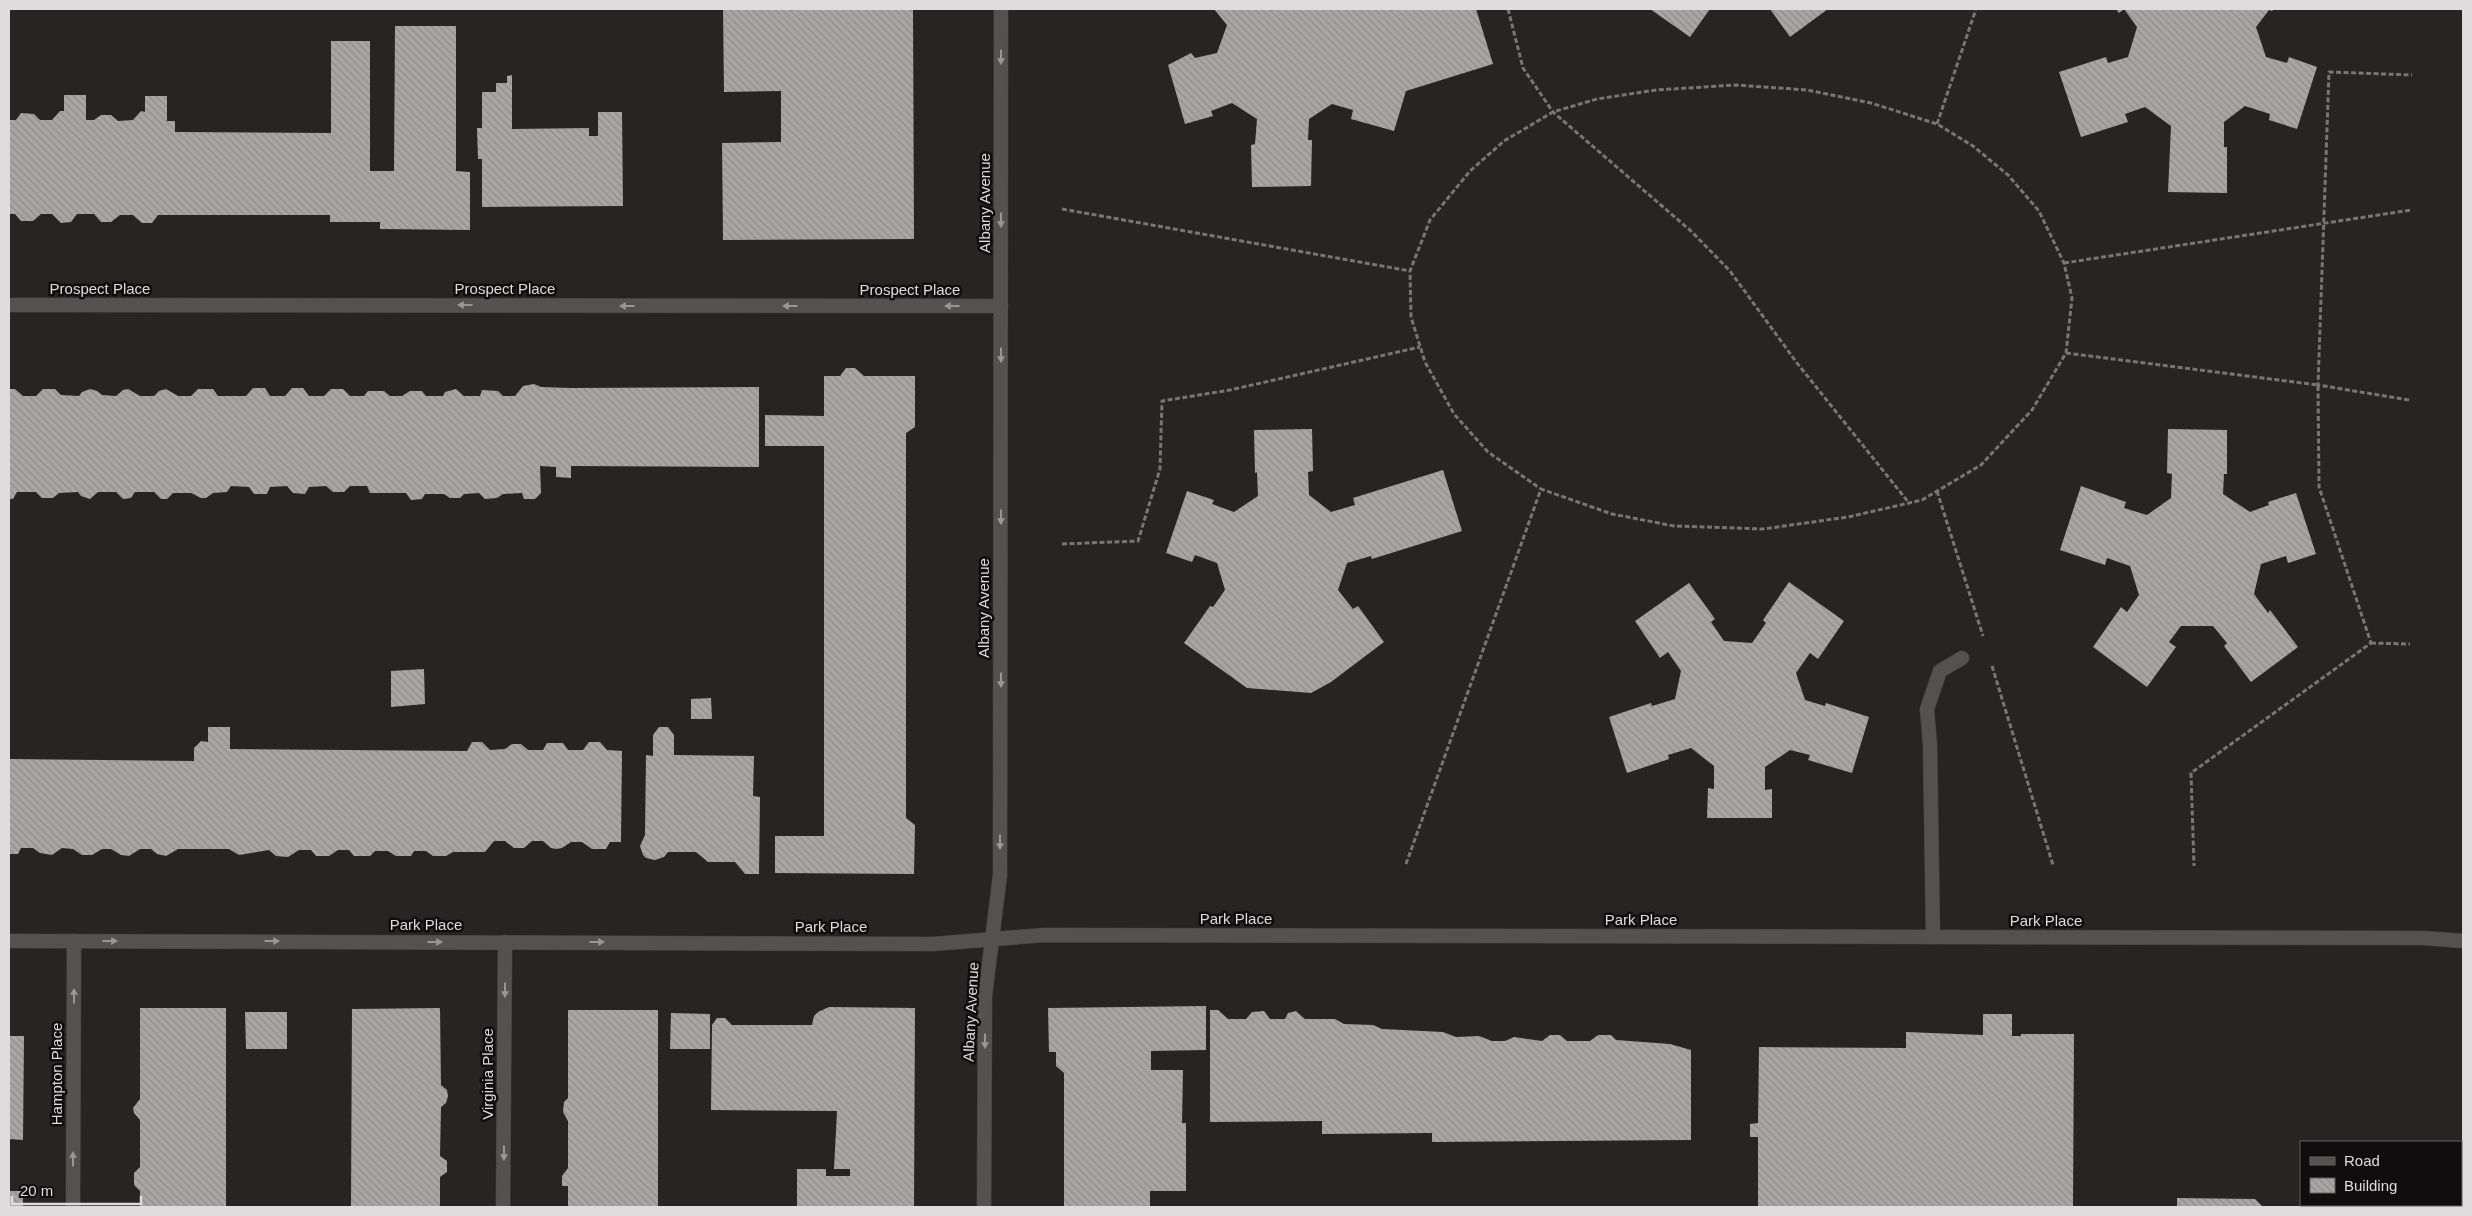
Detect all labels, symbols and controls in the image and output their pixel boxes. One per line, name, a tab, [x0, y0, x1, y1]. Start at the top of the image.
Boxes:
one-way arrow	[997, 50, 1005, 66]
street label: Albany Avenue	[976, 153, 993, 253]
one-way arrow	[997, 212, 1005, 228]
street label: Prospect Place	[50, 280, 150, 297]
street label: Prospect Place	[455, 280, 555, 297]
street label: Prospect Place	[860, 281, 960, 298]
one-way arrow	[456, 301, 472, 309]
one-way arrow	[619, 302, 635, 310]
one-way arrow	[781, 302, 797, 310]
one-way arrow	[944, 302, 960, 310]
one-way arrow	[997, 347, 1005, 363]
one-way arrow	[997, 510, 1005, 526]
street label: Albany Avenue	[975, 558, 992, 658]
one-way arrow	[997, 672, 1005, 688]
one-way arrow	[996, 835, 1004, 851]
street label: Park Place	[1200, 910, 1272, 927]
street label: Park Place	[1605, 911, 1677, 928]
street label: Park Place	[2010, 912, 2082, 929]
street label: Park Place	[390, 916, 462, 933]
street label: Park Place	[795, 918, 867, 935]
one-way arrow	[102, 937, 118, 945]
one-way arrow	[265, 937, 281, 945]
one-way arrow	[427, 938, 443, 946]
one-way arrow	[590, 938, 606, 946]
street label: Albany Avenue	[959, 962, 982, 1062]
one-way arrow	[501, 983, 509, 999]
one-way arrow	[70, 988, 78, 1004]
street label: Hampton Place	[48, 1023, 65, 1125]
street label: Virginia Place	[479, 1028, 496, 1120]
one-way arrow	[981, 1033, 989, 1049]
legend	[2300, 1141, 2462, 1206]
one-way arrow	[500, 1145, 508, 1161]
one-way arrow	[69, 1150, 77, 1166]
text: Road	[2344, 1152, 2380, 1169]
scale bar	[12, 1174, 141, 1206]
text: Building	[2344, 1177, 2397, 1194]
text: 20 m	[20, 1182, 53, 1199]

